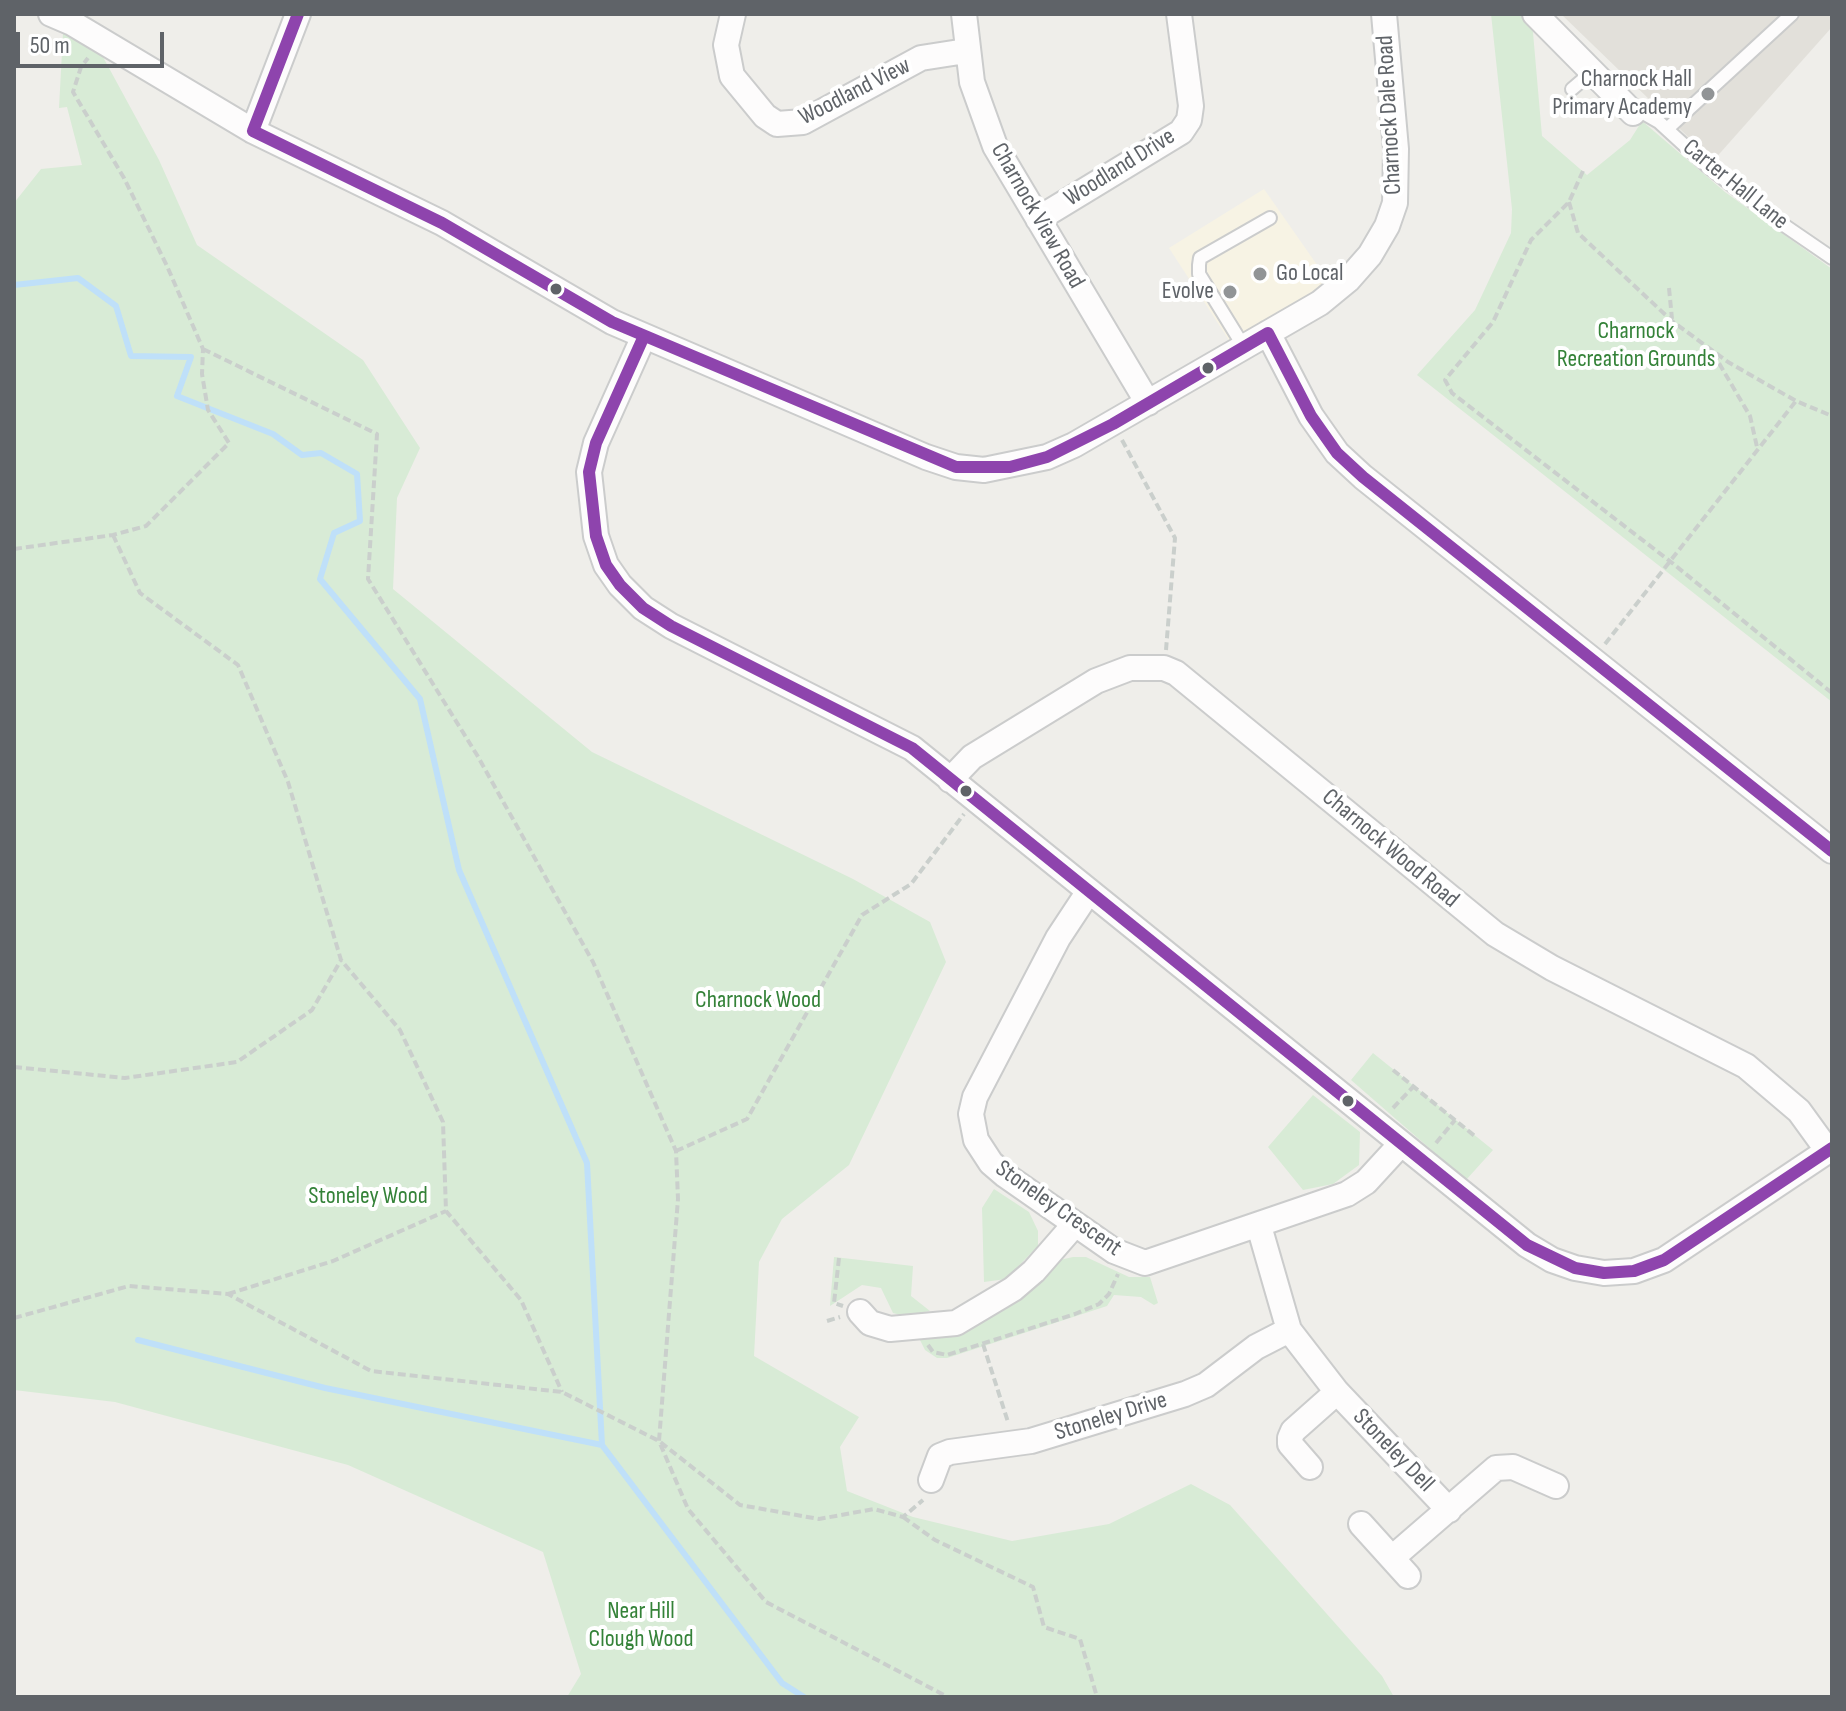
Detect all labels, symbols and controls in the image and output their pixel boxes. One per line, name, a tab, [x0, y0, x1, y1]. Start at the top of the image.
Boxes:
scale bar	[20, 16, 168, 66]
text: 50 m	[30, 31, 70, 60]
street label: Charnock Dale Road	[1371, 35, 1409, 195]
street label: Woodland View	[794, 52, 916, 132]
place label: Charnock Hall Primary Academy	[1552, 66, 1692, 122]
marker: Charnock Hall Primary Academy	[1699, 85, 1717, 103]
street label: Woodland Drive	[1059, 123, 1181, 213]
street label: Carter Hall Lane	[1676, 134, 1794, 236]
street label: Charnock View Road	[984, 138, 1090, 294]
place label: Go Local	[1276, 260, 1343, 288]
marker: Go Local	[1251, 265, 1269, 283]
place label: Evolve	[1162, 278, 1214, 306]
unlabelled marker	[548, 281, 564, 297]
marker: Evolve	[1221, 283, 1239, 301]
park label: Charnock Recreation Grounds	[1557, 318, 1715, 374]
unlabelled marker	[1200, 360, 1216, 376]
unlabelled marker	[958, 783, 974, 799]
street label: Charnock Wood Road	[1316, 783, 1464, 915]
park label: Charnock Wood	[695, 987, 821, 1015]
unlabelled marker	[1340, 1093, 1356, 1109]
street label: Stoneley Crescent	[989, 1155, 1127, 1263]
park label: Stoneley Wood	[308, 1183, 428, 1211]
street label: Stoneley Drive	[1051, 1386, 1171, 1448]
street label: Stoneley Dell	[1346, 1403, 1440, 1499]
park label: Near Hill Clough Wood	[589, 1598, 693, 1654]

